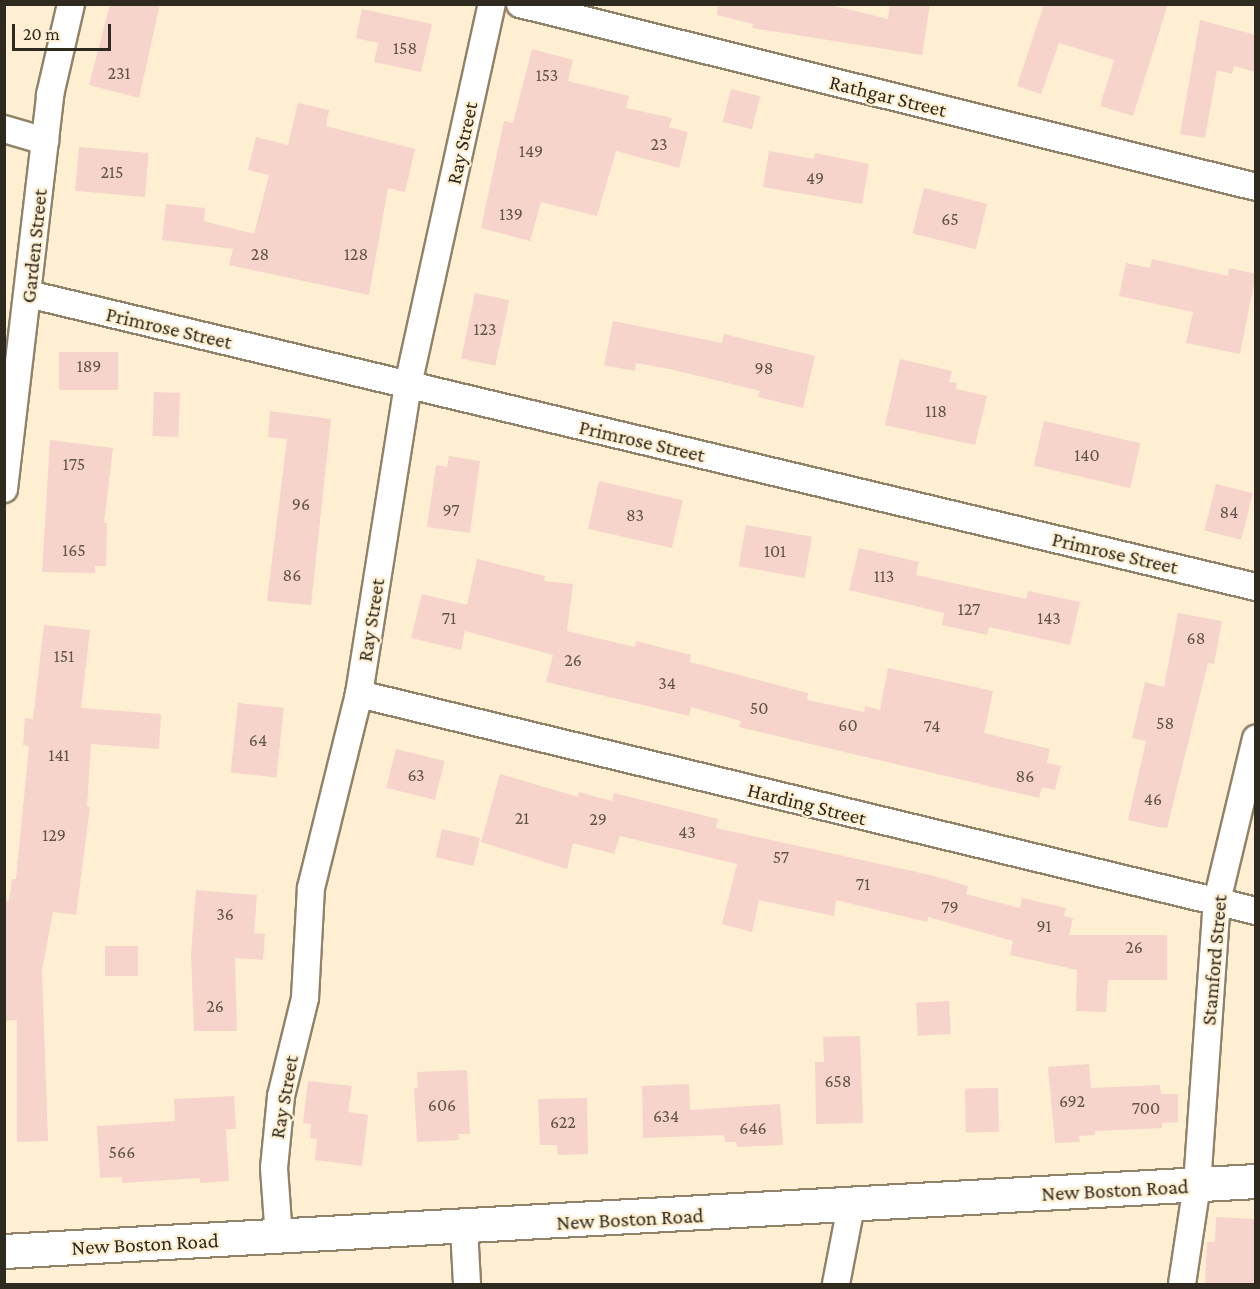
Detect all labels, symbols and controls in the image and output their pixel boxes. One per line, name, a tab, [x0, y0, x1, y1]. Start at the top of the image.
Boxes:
scale bar	[15, 12, 114, 50]
text: 20 m	[23, 24, 60, 44]
house number: 158	[393, 37, 417, 59]
house number: 231	[107, 62, 131, 84]
house number: 153	[536, 64, 558, 86]
street label: Rathgar Street	[827, 69, 949, 123]
street label: Ray Street	[441, 99, 483, 187]
house number: 23	[650, 133, 668, 155]
house number: 149	[519, 140, 543, 162]
house number: 215	[100, 161, 124, 183]
house number: 49	[806, 167, 824, 189]
street label: Garden Street	[15, 188, 53, 304]
house number: 139	[499, 203, 523, 225]
house number: 65	[941, 208, 959, 230]
house number: 28	[251, 243, 269, 265]
house number: 128	[344, 243, 368, 265]
street label: Primrose Street	[104, 301, 234, 355]
house number: 123	[473, 318, 497, 340]
house number: 189	[77, 355, 101, 377]
house number: 98	[755, 357, 773, 379]
house number: 118	[925, 400, 947, 422]
street label: Primrose Street	[577, 414, 707, 468]
house number: 140	[1074, 444, 1100, 466]
house number: 175	[63, 453, 85, 475]
house number: 96	[292, 493, 310, 515]
house number: 97	[442, 499, 460, 521]
house number: 84	[1220, 501, 1238, 523]
house number: 83	[626, 504, 644, 526]
street label: Primrose Street	[1050, 526, 1180, 580]
house number: 165	[62, 539, 86, 561]
house number: 101	[764, 540, 786, 562]
house number: 86	[283, 564, 301, 586]
house number: 113	[874, 565, 894, 587]
street label: Ray Street	[352, 577, 390, 663]
house number: 127	[958, 598, 980, 620]
house number: 71	[442, 607, 456, 629]
house number: 143	[1037, 607, 1061, 629]
house number: 68	[1187, 627, 1205, 649]
house number: 151	[54, 645, 74, 667]
house number: 26	[564, 649, 582, 671]
house number: 34	[658, 672, 676, 694]
house number: 50	[750, 697, 768, 719]
house number: 58	[1156, 712, 1174, 734]
house number: 60	[838, 714, 858, 736]
house number: 74	[924, 715, 940, 737]
house number: 64	[249, 729, 267, 751]
house number: 141	[48, 744, 70, 766]
house number: 63	[407, 764, 425, 786]
house number: 86	[1016, 765, 1034, 787]
street label: Harding Street	[745, 777, 869, 831]
house number: 46	[1144, 788, 1162, 810]
house number: 21	[515, 807, 529, 829]
house number: 29	[589, 808, 607, 830]
house number: 43	[678, 821, 696, 843]
house number: 129	[42, 824, 66, 846]
house number: 57	[773, 846, 789, 868]
house number: 71	[856, 873, 870, 895]
street label: Stamford Street	[1196, 894, 1232, 1026]
house number: 79	[941, 896, 959, 918]
house number: 36	[216, 903, 234, 925]
house number: 91	[1036, 915, 1052, 937]
house number: 26	[1125, 936, 1143, 958]
house number: 26	[206, 995, 224, 1017]
street label: Ray Street	[264, 1053, 304, 1141]
house number: 658	[824, 1070, 852, 1092]
house number: 692	[1059, 1090, 1085, 1112]
house number: 606	[428, 1094, 456, 1116]
house number: 700	[1132, 1097, 1160, 1119]
house number: 634	[653, 1105, 679, 1127]
house number: 622	[550, 1111, 576, 1133]
house number: 646	[739, 1117, 767, 1139]
house number: 566	[109, 1141, 135, 1163]
street label: New Boston Road	[1041, 1174, 1189, 1206]
street label: New Boston Road	[556, 1203, 704, 1235]
street label: New Boston Road	[71, 1228, 219, 1260]

